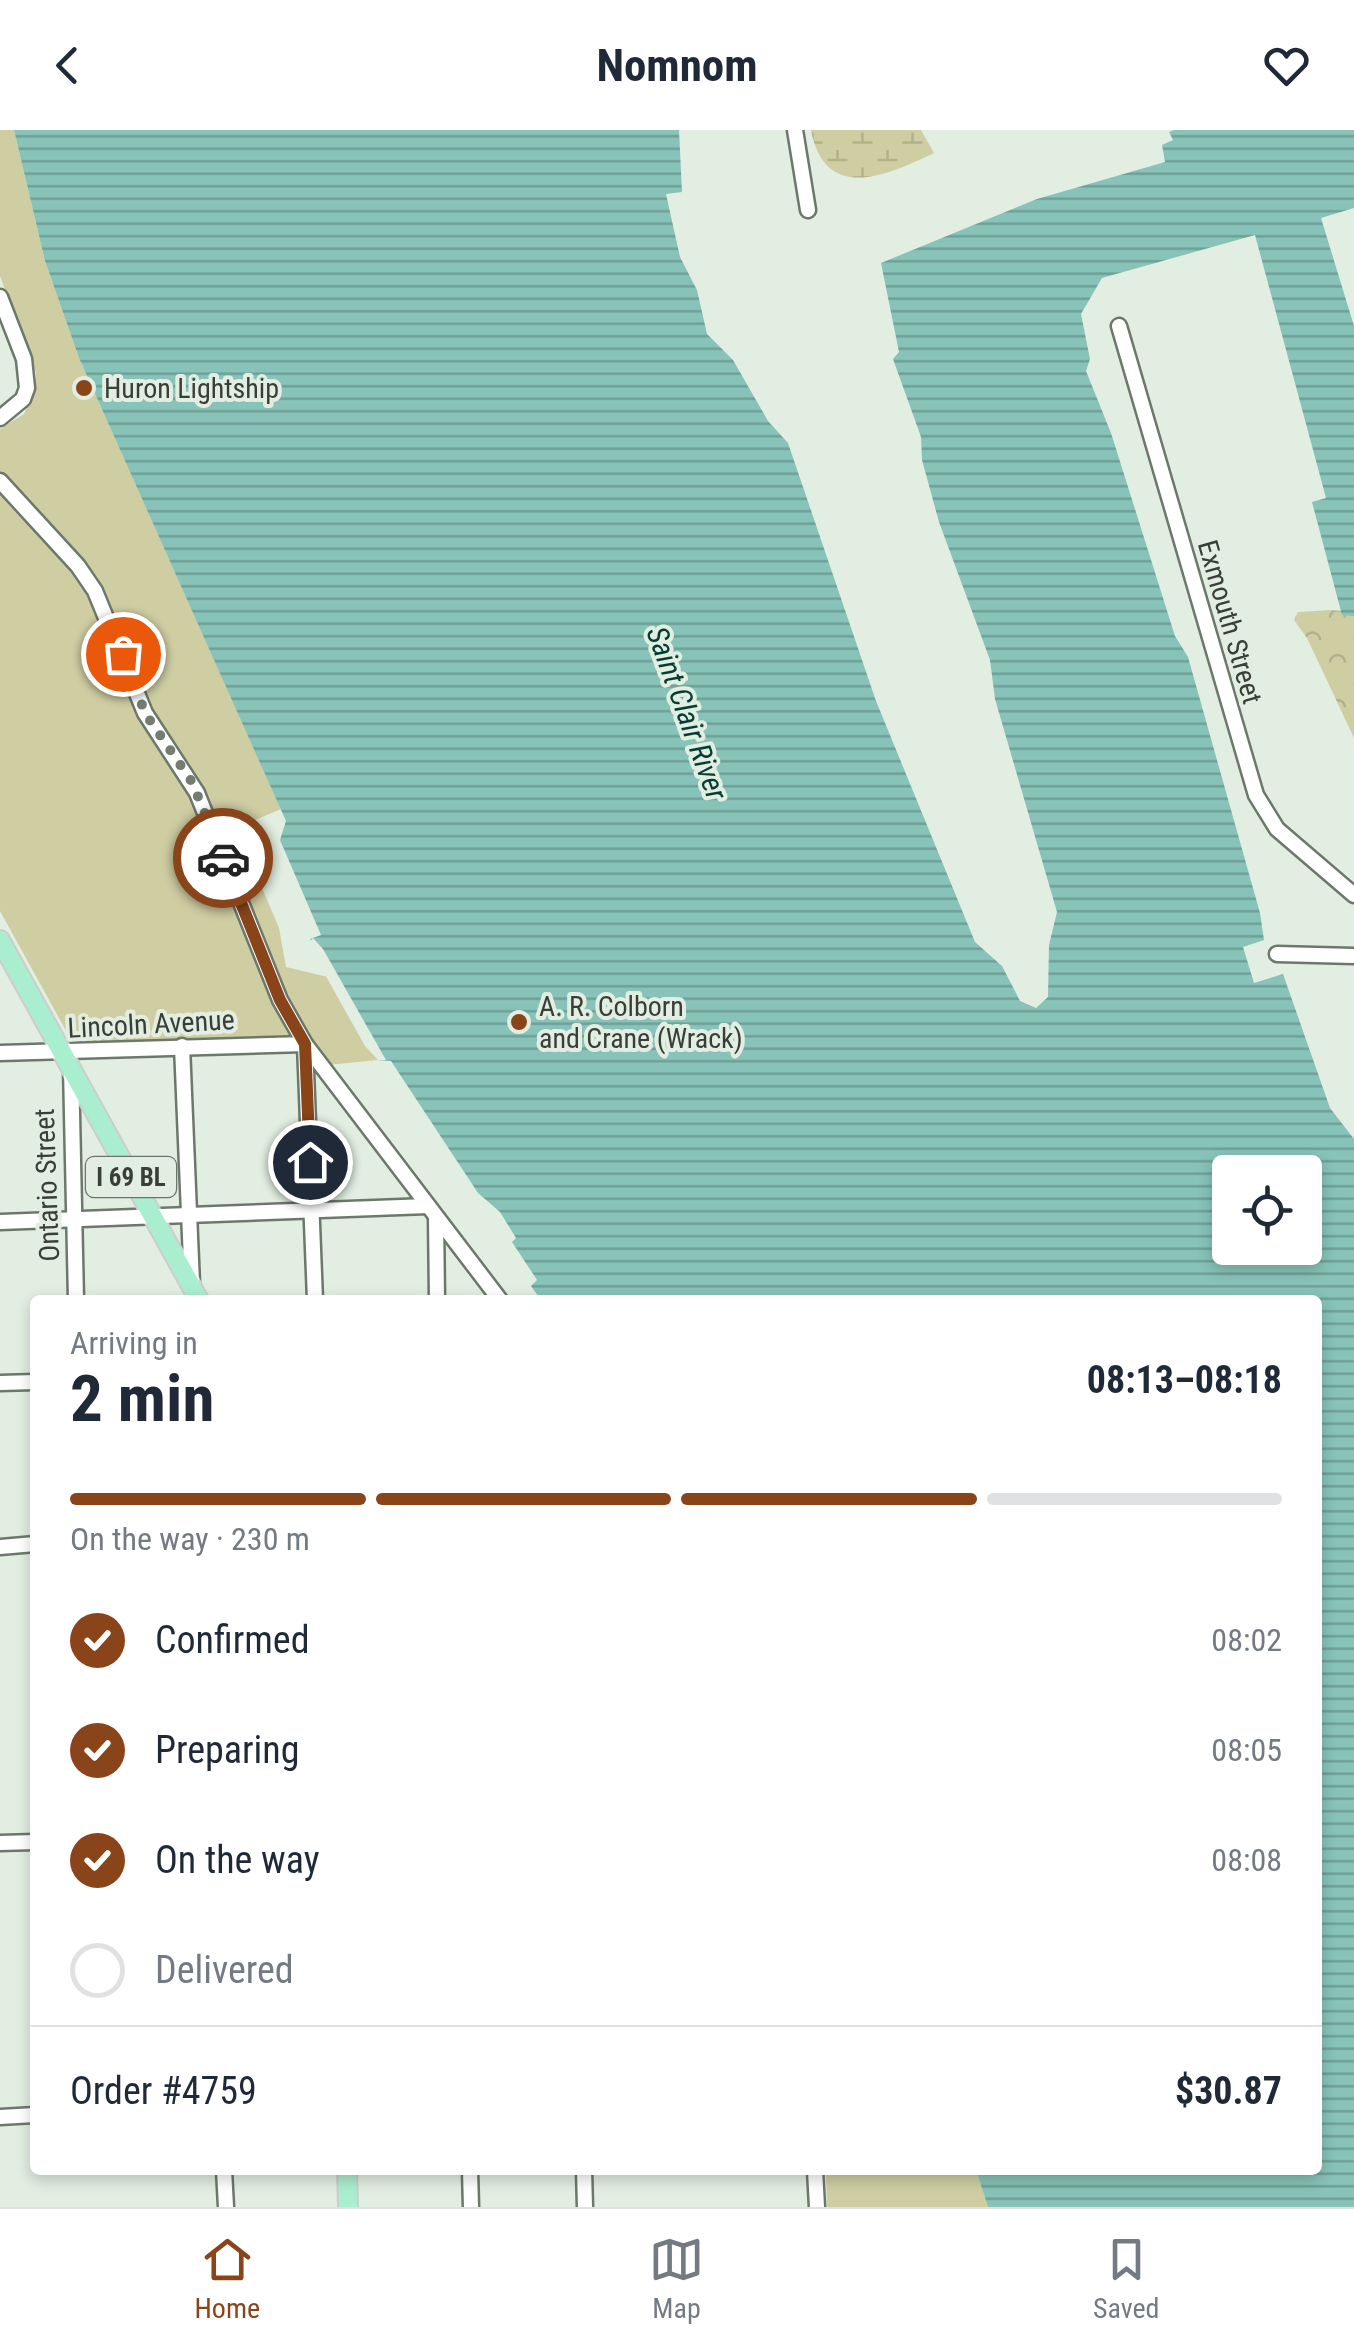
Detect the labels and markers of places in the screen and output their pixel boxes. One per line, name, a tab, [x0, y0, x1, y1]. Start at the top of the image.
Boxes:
place label: Huron Lightship	[104, 372, 279, 405]
marker: Huron Lightship	[73, 377, 95, 399]
pin	[81, 612, 166, 697]
place label: A. R. Colborn and Crane (Wrack)	[539, 990, 743, 1055]
marker: A. R. Colborn and Crane (Wrack)	[508, 1011, 530, 1033]
pin	[268, 1120, 353, 1205]

